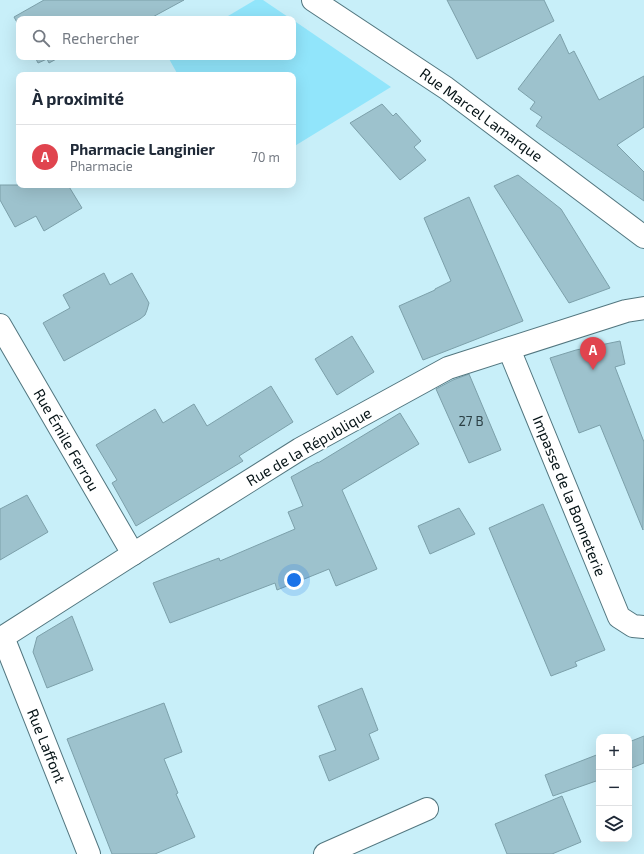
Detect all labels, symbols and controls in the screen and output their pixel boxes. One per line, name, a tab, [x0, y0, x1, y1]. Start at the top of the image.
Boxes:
search box	[16, 16, 296, 60]
icon: search	[30, 27, 52, 49]
text: Rechercher	[62, 29, 139, 47]
street label: Rue Marcel Lamarque	[417, 64, 547, 165]
text: À proximité	[32, 88, 124, 108]
text: Pharmacie Langinier	[70, 140, 215, 158]
text: A	[41, 149, 49, 165]
text: 70 m	[251, 149, 280, 165]
text: Pharmacie	[70, 158, 133, 174]
pin: A	[580, 337, 606, 370]
street label: Rue Émile Ferrou	[30, 385, 103, 494]
street label: Rue de la République	[243, 403, 374, 489]
house number: 27 B	[459, 413, 483, 429]
street label: Impasse de la Bonneterie	[529, 413, 610, 579]
your location	[284, 570, 304, 590]
street label: Rue Laffont	[24, 706, 70, 786]
map controls	[596, 734, 632, 842]
button: +	[596, 734, 632, 770]
button: −	[596, 770, 632, 806]
button: layers	[596, 806, 632, 842]

